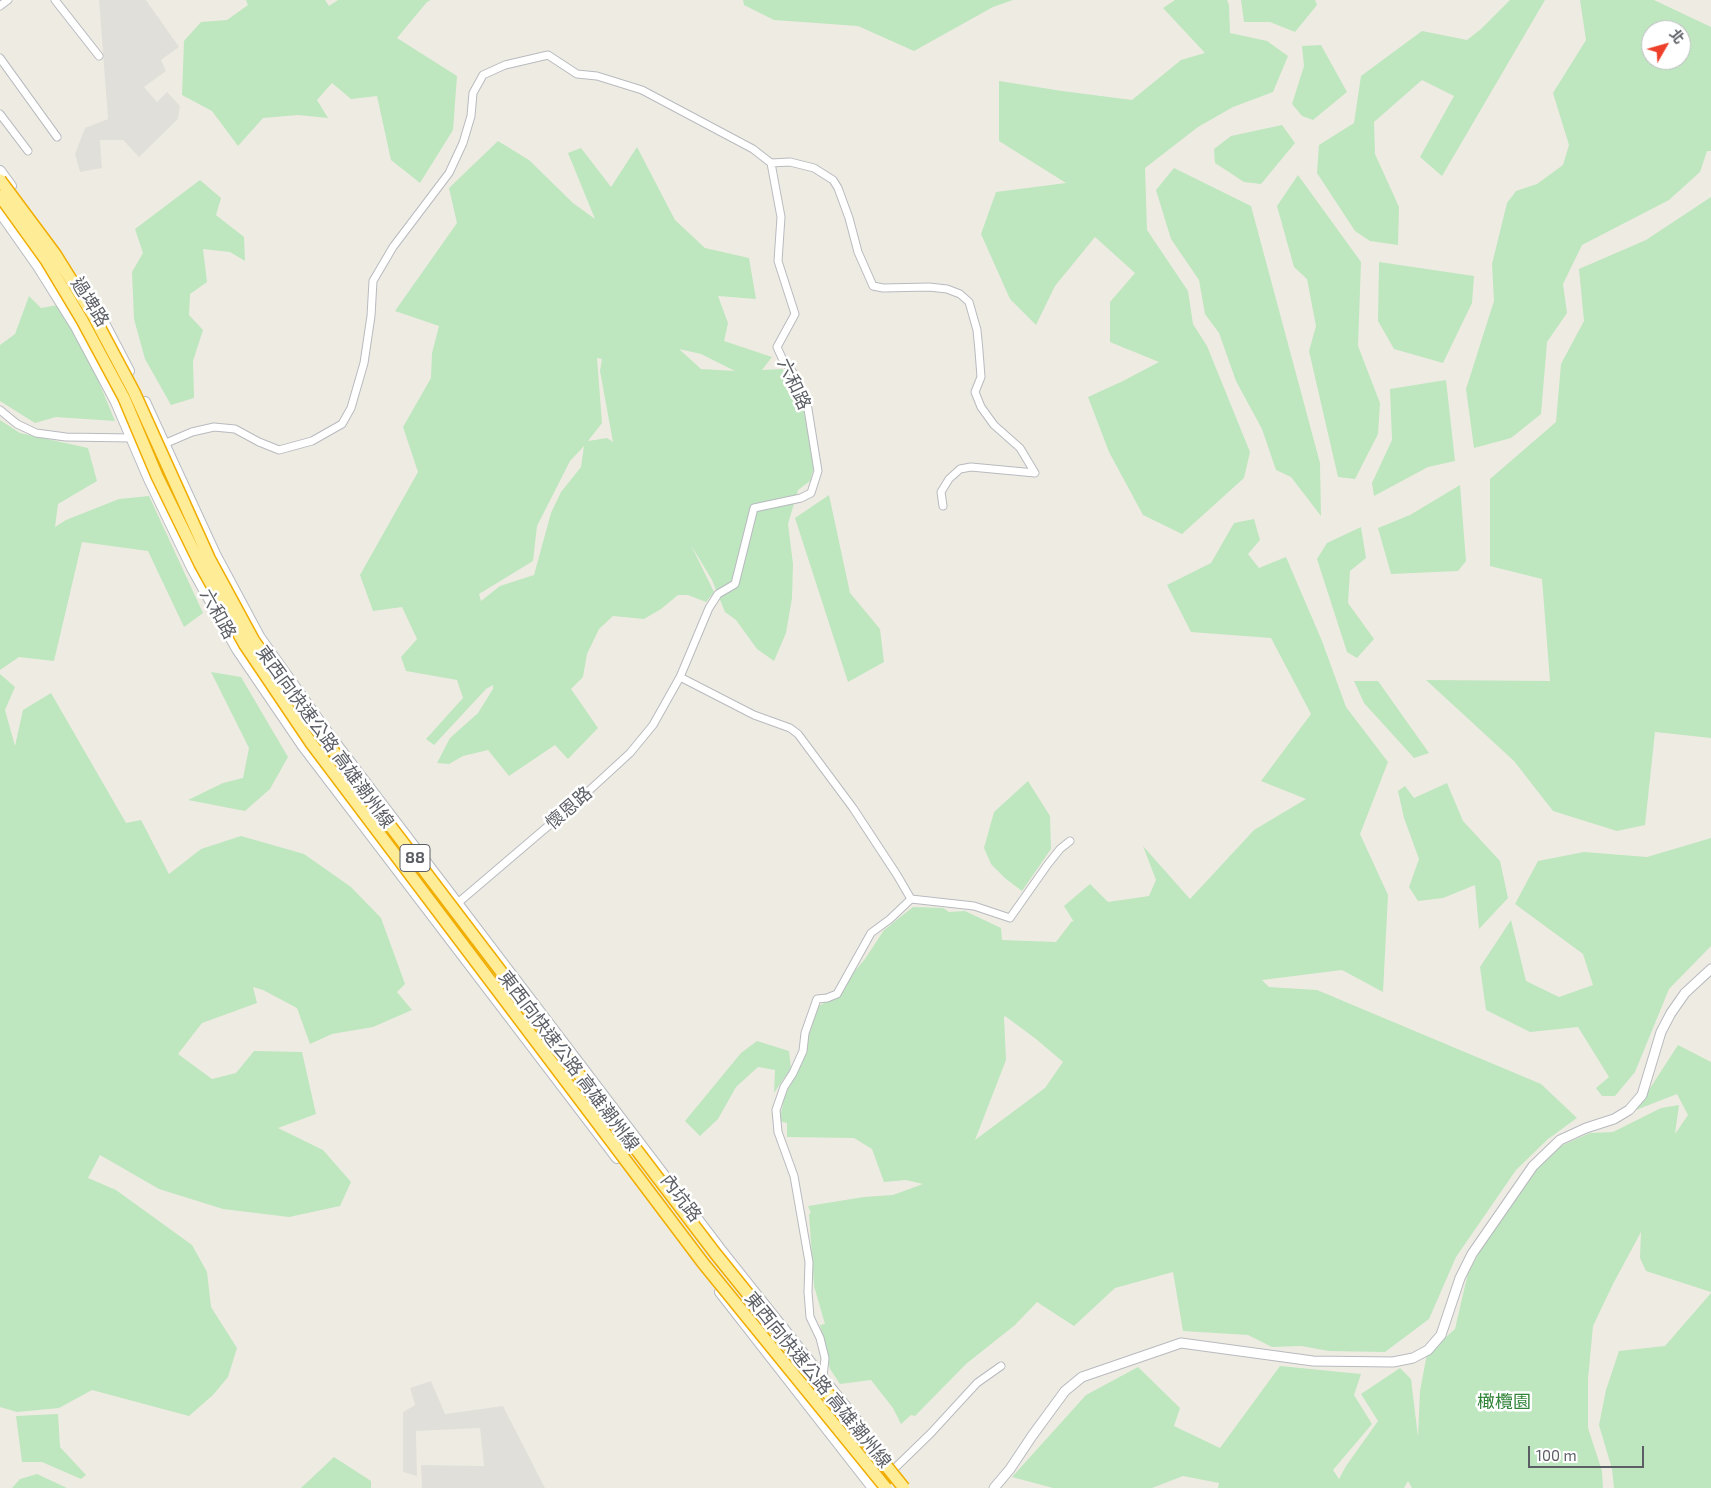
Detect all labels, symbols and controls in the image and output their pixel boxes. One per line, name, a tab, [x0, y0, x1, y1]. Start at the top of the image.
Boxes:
north arrow	[1641, 20, 1691, 70]
text: 北	[1666, 25, 1688, 47]
street label: 過埤路	[67, 273, 113, 331]
street label: 六和路	[773, 355, 815, 413]
street label: 六和路	[195, 585, 241, 643]
street label: 東西向快速公路 高雄潮州線	[252, 642, 398, 832]
street label: 懷恩路	[542, 782, 596, 834]
road number: 88	[400, 844, 430, 871]
street label: 東西向快速公路 高雄潮州線	[494, 967, 644, 1155]
street label: 內坑路	[656, 1170, 706, 1226]
street label: 東西向快速公路 高雄潮州線	[740, 1288, 896, 1472]
park label: 橄欖園	[1477, 1391, 1531, 1413]
scale bar	[1531, 1436, 1647, 1468]
text: 100 m	[1536, 1446, 1577, 1464]

